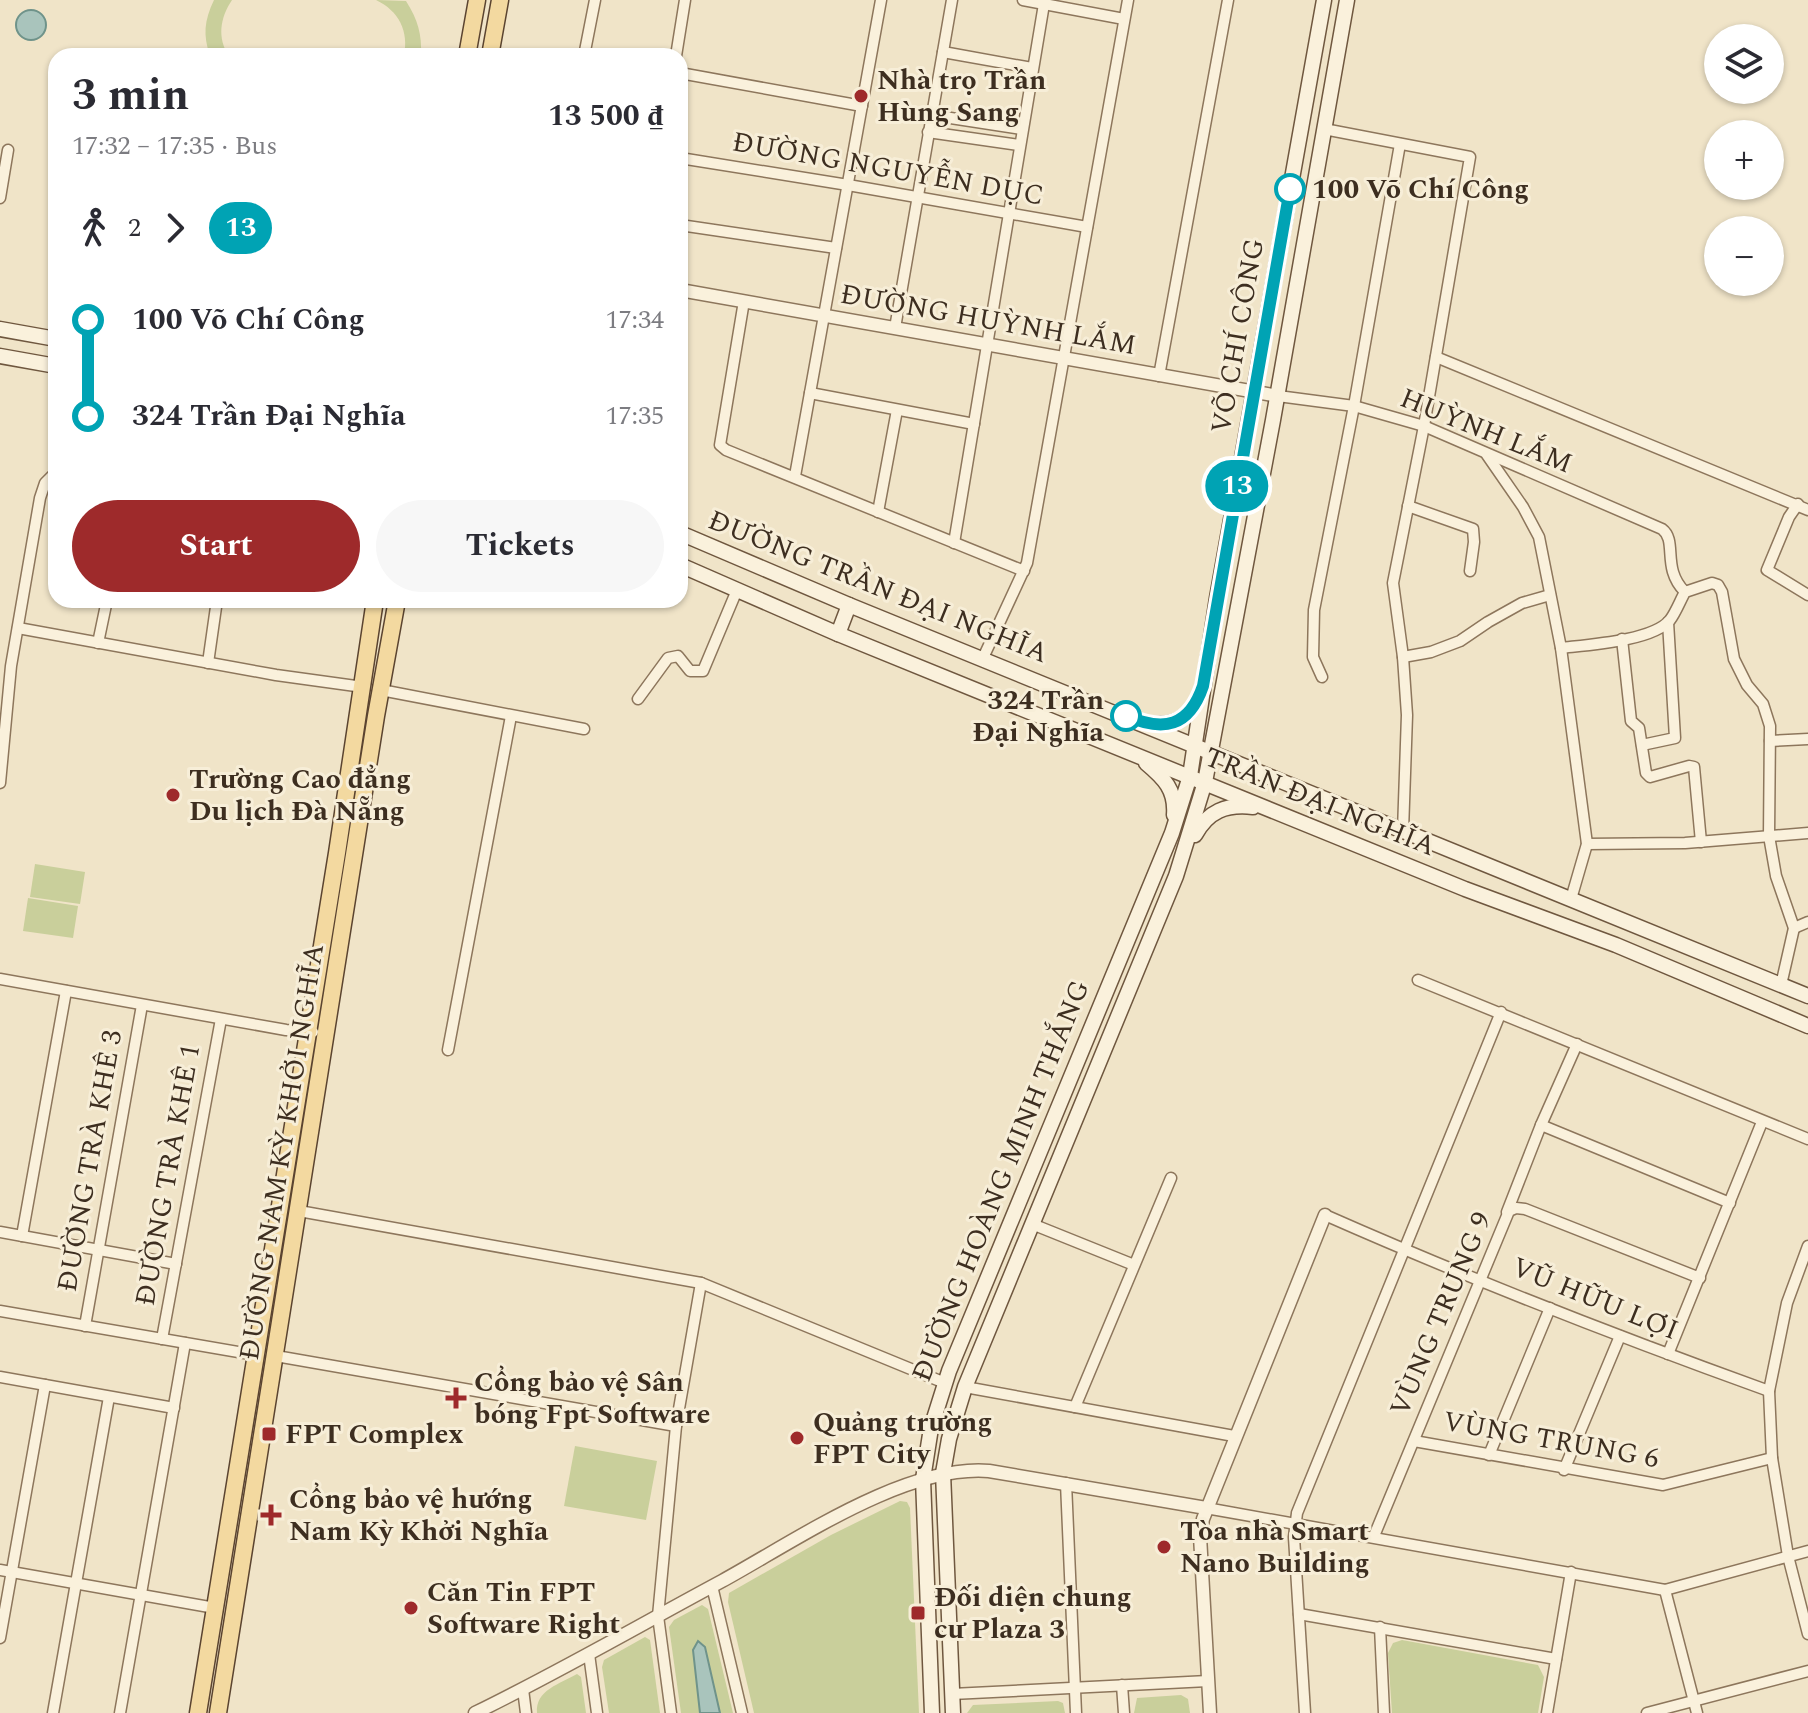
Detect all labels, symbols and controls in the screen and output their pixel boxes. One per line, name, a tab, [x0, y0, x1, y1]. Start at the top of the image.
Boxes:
map controls	[1704, 24, 1784, 296]
button: layers	[1704, 24, 1784, 104]
place label: Nhà trọ Trần Hùng Sang	[877, 59, 1046, 134]
text: 3 min	[72, 62, 189, 129]
marker: Nhà trọ Trần Hùng Sang	[852, 87, 870, 105]
text: 13 500 ₫	[548, 93, 664, 139]
street label: ĐƯỜNG NGUYỄN DỤC	[729, 120, 1047, 218]
button: +	[1704, 120, 1784, 200]
text: 17:32 – 17:35 · Bus	[72, 126, 277, 166]
place label: 100 Võ Chí Công	[1312, 168, 1529, 211]
marker: 100 Võ Chí Công	[1275, 174, 1305, 204]
icon: walk	[72, 206, 116, 250]
icon: forward	[153, 206, 197, 250]
text: 13	[225, 206, 256, 249]
text: 2	[128, 208, 141, 248]
button: −	[1704, 216, 1784, 296]
street label: VÕ CHÍ CÔNG	[1200, 235, 1276, 437]
street label: ĐƯỜNG HUỲNH LẮM	[837, 273, 1139, 367]
text: 100 Võ Chí Công	[132, 297, 365, 343]
text: 17:34	[605, 300, 664, 340]
street label: HUỲNH LẮM	[1393, 377, 1579, 485]
text: 324 Trần Đại Nghĩa	[132, 393, 406, 439]
text: 17:35	[605, 396, 664, 436]
line badge: 13	[1201, 460, 1273, 512]
text: 13	[1221, 464, 1253, 507]
street label: ĐƯỜNG TRẦN ĐẠI NGHĨA	[701, 499, 1055, 675]
button: Start	[72, 500, 360, 592]
button: Tickets	[376, 500, 664, 592]
place label: 324 Trần Đại Nghĩa	[972, 679, 1105, 754]
marker: 324 Trần Đại Nghĩa	[1111, 701, 1141, 731]
street label: TRẦN ĐẠI NGHĨA	[1198, 736, 1442, 868]
place label: Trường Cao đẳng Du lịch Đà Nẵng	[189, 758, 411, 833]
marker: Trường Cao đẳng Du lịch Đà Nẵng	[164, 786, 182, 804]
street label: ĐƯỜNG NAM KỲ KHỞI NGHĨA	[228, 940, 336, 1364]
street label: ĐƯỜNG HOÀNG MINH THẮNG	[901, 974, 1101, 1388]
street label: ĐƯỜNG TRÀ KHÊ 3	[46, 1027, 134, 1295]
street label: ĐƯỜNG TRÀ KHÊ 1	[124, 1041, 212, 1309]
street label: VÙNG TRUNG 9	[1379, 1205, 1503, 1423]
street label: VŨ HỮU LỢI	[1505, 1246, 1685, 1352]
place label: Cổng bảo vệ Sân bóng Fpt Software	[474, 1361, 710, 1436]
marker: Cổng bảo vệ Sân bóng Fpt Software	[445, 1387, 467, 1409]
street label: VÙNG TRUNG 6	[1440, 1400, 1662, 1480]
place label: Quảng trường FPT City	[813, 1401, 992, 1476]
place label: FPT Complex	[285, 1413, 464, 1456]
marker: FPT Complex	[260, 1425, 278, 1443]
marker: Quảng trường FPT City	[788, 1429, 806, 1447]
place label: Cổng bảo vệ hướng Nam Kỳ Khởi Nghĩa	[289, 1478, 549, 1553]
marker: Cổng bảo vệ hướng Nam Kỳ Khởi Nghĩa	[260, 1504, 282, 1526]
place label: Tòa nhà Smart Nano Building	[1180, 1510, 1370, 1585]
marker: Tòa nhà Smart Nano Building	[1155, 1538, 1173, 1556]
place label: Căn Tin FPT Software Right	[427, 1571, 620, 1646]
place label: Đối diện chung cư Plaza 3	[934, 1576, 1132, 1651]
marker: Căn Tin FPT Software Right	[402, 1599, 420, 1617]
marker: Đối diện chung cư Plaza 3	[909, 1604, 927, 1622]

